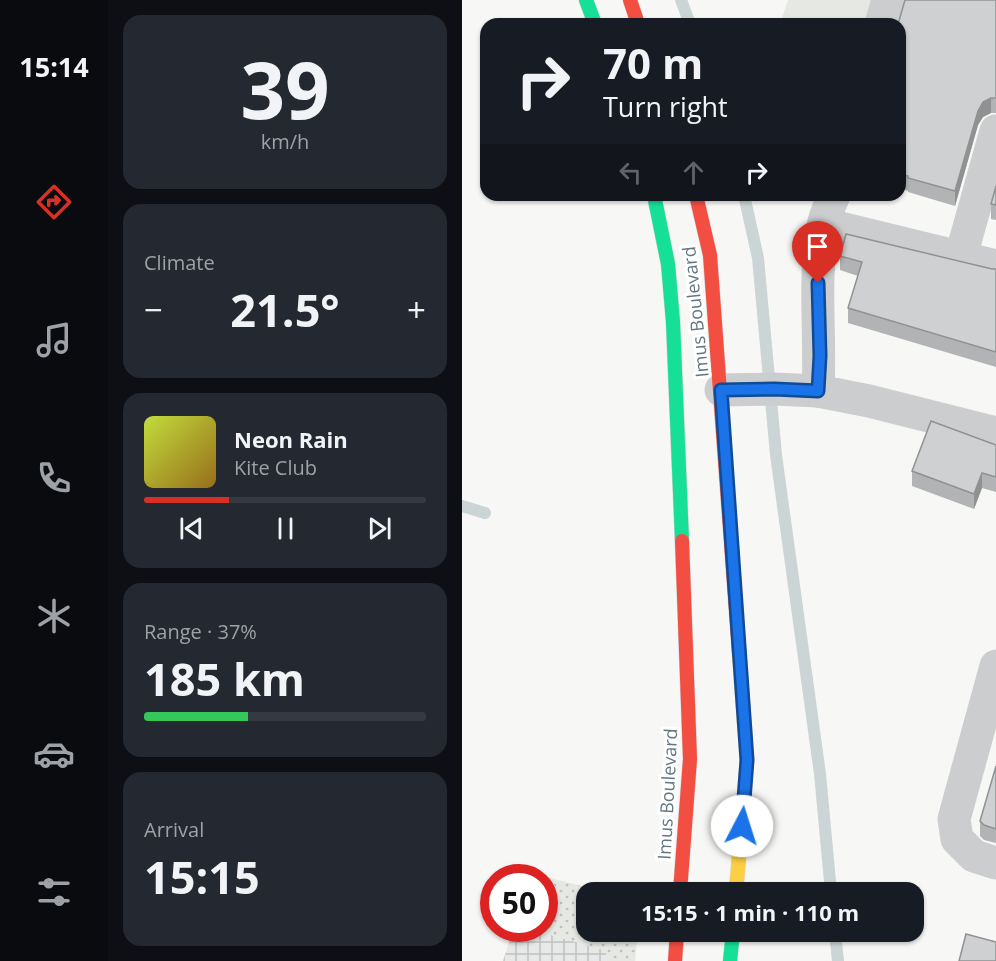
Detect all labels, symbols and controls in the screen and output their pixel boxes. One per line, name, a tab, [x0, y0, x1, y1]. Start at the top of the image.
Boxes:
text: 70 m	[603, 34, 703, 91]
text: 39	[240, 36, 330, 142]
icon: right	[504, 42, 582, 120]
text: 15:14	[19, 48, 89, 85]
text: Turn right	[603, 88, 728, 125]
text: km/h	[261, 128, 309, 155]
icon: left	[614, 156, 647, 189]
icon: ahead	[677, 156, 710, 189]
icon: right	[740, 156, 773, 189]
icon: directions	[33, 181, 75, 223]
pin	[792, 221, 843, 283]
icon: arrive	[801, 230, 834, 263]
street label: Imus Boulevard	[676, 245, 714, 379]
text: Climate	[144, 249, 215, 276]
text: 21.5°	[230, 279, 340, 340]
text: −	[144, 287, 163, 332]
text: +	[407, 287, 426, 332]
icon: music	[33, 319, 75, 361]
text: Neon Rain	[234, 424, 348, 454]
text: Kite Club	[234, 454, 317, 481]
icon: phone	[33, 457, 75, 499]
icon: previous	[175, 512, 208, 545]
icon: pause	[269, 512, 302, 545]
icon: next	[363, 512, 396, 545]
icon: climate	[33, 595, 75, 637]
text: Range · 37%	[144, 618, 257, 645]
text: 185 km	[144, 648, 305, 709]
street label: Imus Boulevard	[652, 728, 682, 860]
icon: car	[33, 733, 75, 775]
position arrow	[710, 794, 774, 858]
text: Arrival	[144, 816, 204, 843]
text: 15:15	[144, 846, 260, 907]
speed limit sign: 50	[480, 864, 558, 942]
icon: filters	[33, 871, 75, 913]
text: 15:15 · 1 min · 110 m	[641, 897, 859, 927]

